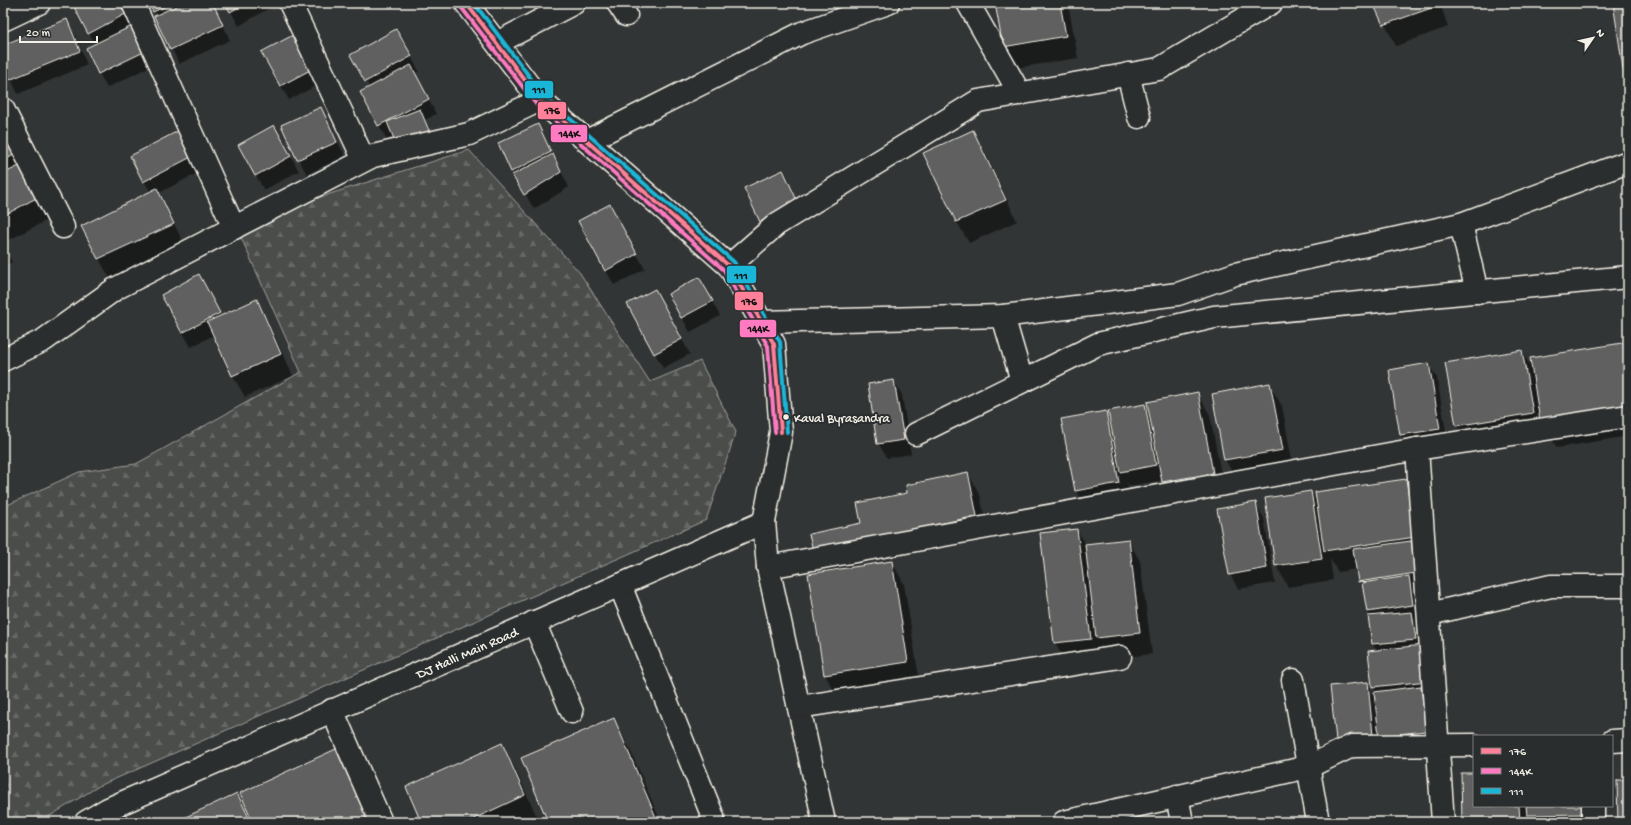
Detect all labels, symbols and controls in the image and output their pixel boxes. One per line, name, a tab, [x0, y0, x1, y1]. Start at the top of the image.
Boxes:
scale bar	[20, 18, 97, 44]
north arrow	[1573, 18, 1613, 58]
text: 20 m	[26, 27, 51, 41]
text: N	[1593, 27, 1607, 40]
line badge: 111	[524, 80, 554, 99]
text: 111	[531, 85, 546, 97]
line badge: 176	[537, 101, 567, 120]
text: 176	[543, 106, 560, 118]
line badge: 144K	[550, 124, 588, 143]
text: 144K	[558, 129, 581, 141]
line badge: 111	[726, 265, 757, 284]
text: 111	[733, 271, 748, 283]
line badge: 176	[734, 291, 764, 311]
text: 176	[740, 297, 757, 309]
line badge: 144K	[739, 319, 777, 338]
text: 144K	[747, 324, 770, 336]
marker: Kaval Byrasandra	[781, 412, 791, 422]
place label: Kaval Byrasandra	[794, 412, 891, 427]
street label: DJ Halli Main Road	[413, 624, 523, 684]
legend	[1473, 735, 1613, 807]
text: 176	[1508, 746, 1527, 760]
text: 144K	[1508, 766, 1533, 780]
text: 111	[1508, 786, 1524, 800]

